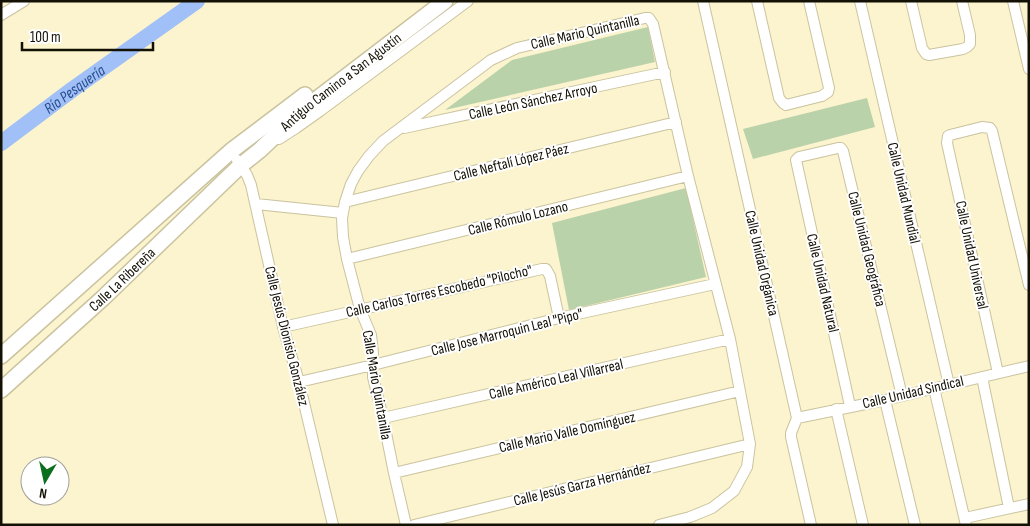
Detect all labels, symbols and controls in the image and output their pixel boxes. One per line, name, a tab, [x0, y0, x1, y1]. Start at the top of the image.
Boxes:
street label: Calle Mario Quintanilla	[529, 11, 642, 54]
scale bar	[22, 20, 154, 52]
text: 100 m	[30, 28, 61, 47]
street label: Antiguo Camino a San Agustín	[276, 29, 405, 136]
water label: Río Pesquería	[41, 61, 110, 118]
street label: Calle León Sánchez Arroyo	[467, 79, 599, 124]
street label: Calle Neftalí López Páez	[452, 139, 571, 186]
street label: Calle Unidad Mundial	[883, 141, 924, 246]
street label: Calle Unidad Geográfica	[843, 190, 890, 309]
street label: Calle Rómulo Lozano	[466, 197, 570, 240]
street label: Calle Unidad Universal	[951, 199, 992, 311]
street label: Calle Unidad Orgánica	[740, 208, 783, 318]
street label: Calle Unidad Natural	[802, 232, 843, 334]
street label: Calle La Ribereña	[85, 243, 160, 316]
street label: Calle Carlos Torres Escobedo "Pilocho"	[344, 261, 534, 322]
street label: Calle Jesús Dionisio González	[260, 264, 313, 408]
street label: Calle Jose Marroquin Leal "Pipo"	[429, 304, 585, 361]
street label: Calle Mario Quintanilla	[358, 329, 396, 442]
street label: Calle Américo Leal Villarreal	[487, 355, 625, 404]
street label: Calle Unidad Sindical	[861, 372, 966, 413]
street label: Calle Mario Valle Domínguez	[497, 407, 638, 457]
north arrow	[20, 456, 70, 506]
street label: Calle Jesús Garza Hernández	[512, 458, 653, 511]
text: N	[38, 484, 48, 502]

